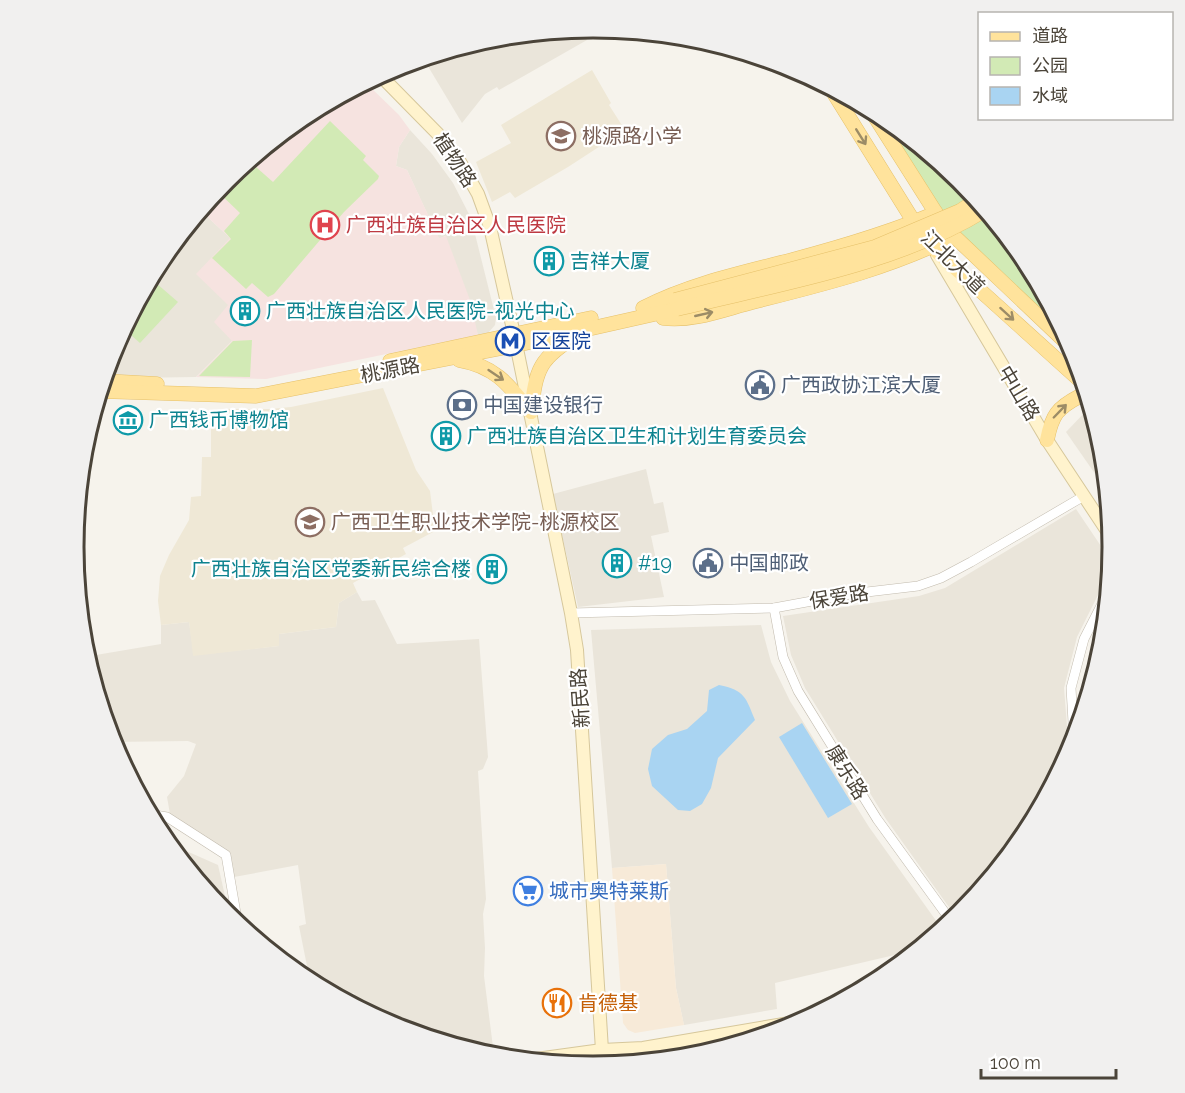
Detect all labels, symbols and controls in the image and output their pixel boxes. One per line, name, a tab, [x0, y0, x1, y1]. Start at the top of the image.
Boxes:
legend	[978, 12, 1173, 120]
text: 道路	[1032, 25, 1068, 46]
text: 公园	[1032, 55, 1068, 76]
text: 水域	[1032, 85, 1068, 106]
school or university icon: 桃源路小学	[545, 120, 577, 152]
place label: 桃源路小学	[582, 124, 682, 148]
street label: 植物路	[428, 128, 482, 192]
one-way arrow	[856, 128, 868, 145]
hospital icon: 广西壮族自治区人民医院	[309, 209, 341, 241]
place label: 广西壮族自治区人民医院	[346, 213, 566, 237]
street label: 江北大道	[916, 225, 990, 299]
building icon: 吉祥大厦	[533, 245, 565, 277]
place label: 吉祥大厦	[570, 249, 650, 273]
building icon: 广西壮族自治区人民医院-视光中心	[229, 295, 261, 327]
place label: 广西壮族自治区人民医院-视光中心	[266, 299, 574, 323]
one-way arrow	[999, 307, 1014, 321]
one-way arrow	[694, 308, 713, 320]
metro station icon: 区医院	[494, 325, 526, 357]
place label: 区医院	[531, 329, 591, 353]
street label: 桃源路	[358, 352, 422, 388]
street label: 中山路	[993, 361, 1045, 425]
one-way arrow	[487, 369, 503, 381]
public building icon: 广西政协江滨大厦	[744, 369, 776, 401]
place label: 广西政协江滨大厦	[781, 373, 941, 397]
bank icon: 中国建设银行	[446, 389, 478, 421]
place label: 中国建设银行	[483, 393, 603, 417]
one-way arrow	[1052, 403, 1067, 418]
museum icon: 广西钱币博物馆	[112, 404, 144, 436]
place label: 广西钱币博物馆	[149, 408, 289, 432]
building icon: 广西壮族自治区卫生和计划生育委员会	[430, 420, 462, 452]
place label: 广西壮族自治区卫生和计划生育委员会	[467, 424, 807, 448]
school or university icon: 广西卫生职业技术学院-桃源校区	[294, 506, 326, 538]
place label: 广西卫生职业技术学院-桃源校区	[331, 510, 619, 534]
building icon: #19	[601, 547, 633, 579]
public building icon: 中国邮政	[692, 547, 724, 579]
place label: #19	[638, 551, 672, 575]
place label: 中国邮政	[729, 551, 809, 575]
building icon: 广西壮族自治区党委新民综合楼	[476, 553, 508, 585]
place label: 广西壮族自治区党委新民综合楼	[191, 557, 471, 581]
street label: 保爱路	[807, 580, 871, 614]
street label: 新民路	[566, 667, 594, 729]
street label: 康乐路	[821, 740, 873, 804]
supermarket icon: 城市奥特莱斯	[512, 875, 544, 907]
place label: 城市奥特莱斯	[549, 879, 669, 903]
restaurant icon: 肯德基	[541, 987, 573, 1019]
place label: 肯德基	[578, 991, 638, 1015]
scale bar	[981, 1042, 1116, 1080]
text: 100 m	[990, 1052, 1041, 1073]

